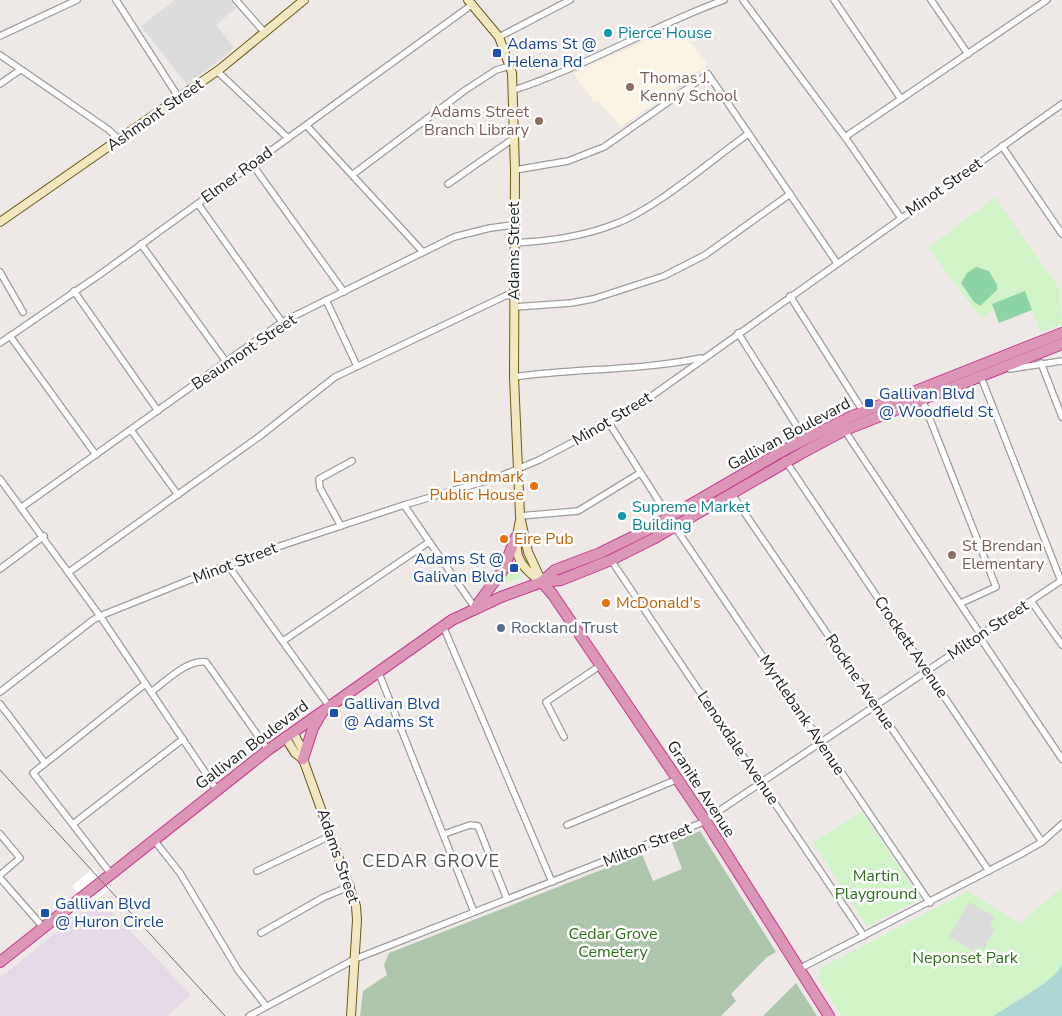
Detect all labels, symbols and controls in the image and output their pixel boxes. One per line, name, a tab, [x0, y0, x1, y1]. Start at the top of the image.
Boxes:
place label: Pierce House	[618, 22, 712, 44]
marker: Pierce House	[602, 27, 614, 39]
place label: Adams St @ Helena Rd	[507, 33, 597, 73]
marker: Adams St @ Helena Rd	[491, 47, 503, 59]
place label: Thomas J. Kenny School	[640, 67, 738, 107]
street label: Ashmont Street	[102, 73, 208, 157]
marker: Thomas J. Kenny School	[624, 81, 636, 93]
place label: Adams Street Branch Library	[424, 101, 530, 141]
marker: Adams Street Branch Library	[533, 115, 545, 127]
street label: Elmer Road	[197, 142, 277, 208]
street label: Minot Street	[901, 152, 987, 221]
street label: Adams Street	[503, 201, 525, 300]
street label: Beaumont Street	[187, 309, 301, 395]
place label: Gallivan Blvd @ Woodfield St	[879, 383, 993, 423]
street label: Minot Street	[568, 387, 656, 451]
street label: Gallivan Boulevard	[724, 392, 854, 476]
marker: Gallivan Blvd @ Woodfield St	[863, 397, 875, 409]
place label: Landmark Public House	[429, 466, 525, 506]
marker: Landmark Public House	[528, 480, 540, 492]
place label: Supreme Market Building	[632, 496, 751, 536]
marker: Supreme Market Building	[616, 510, 628, 522]
place label: Eire Pub	[514, 528, 574, 550]
marker: Eire Pub	[498, 533, 510, 545]
place label: St Brendan Elementary	[962, 535, 1045, 575]
street label: Minot Street	[190, 537, 281, 589]
place label: Adams St @ Galivan Blvd	[413, 548, 504, 588]
marker: St Brendan Elementary	[946, 549, 958, 561]
marker: Adams St @ Galivan Blvd	[508, 562, 520, 574]
place label: McDonald's	[616, 592, 701, 614]
street label: Crockett Avenue	[869, 592, 953, 702]
street label: Milton Street	[943, 595, 1033, 665]
marker: McDonald's	[600, 597, 612, 609]
place label: Rockland Trust	[511, 617, 618, 639]
marker: Rockland Trust	[495, 622, 507, 634]
street label: Rockne Avenue	[820, 630, 900, 734]
street label: Myrtlebank Avenue	[754, 651, 850, 779]
street label: Lenoxdale Avenue	[692, 687, 784, 809]
place label: Gallivan Blvd @ Adams St	[344, 693, 440, 733]
street label: Gallivan Boulevard	[191, 695, 313, 795]
marker: Gallivan Blvd @ Adams St	[328, 707, 340, 719]
street label: Granite Avenue	[662, 736, 740, 842]
street label: Adams Street	[312, 806, 365, 907]
street label: Milton Street	[600, 817, 695, 873]
district label: CEDAR GROVE	[362, 849, 500, 873]
park label: Martin Playground	[835, 865, 917, 905]
place label: Gallivan Blvd @ Huron Circle	[55, 893, 164, 933]
marker: Gallivan Blvd @ Huron Circle	[39, 907, 51, 919]
park label: Cedar Grove Cemetery	[568, 923, 658, 963]
park label: Neponset Park	[912, 947, 1019, 969]

